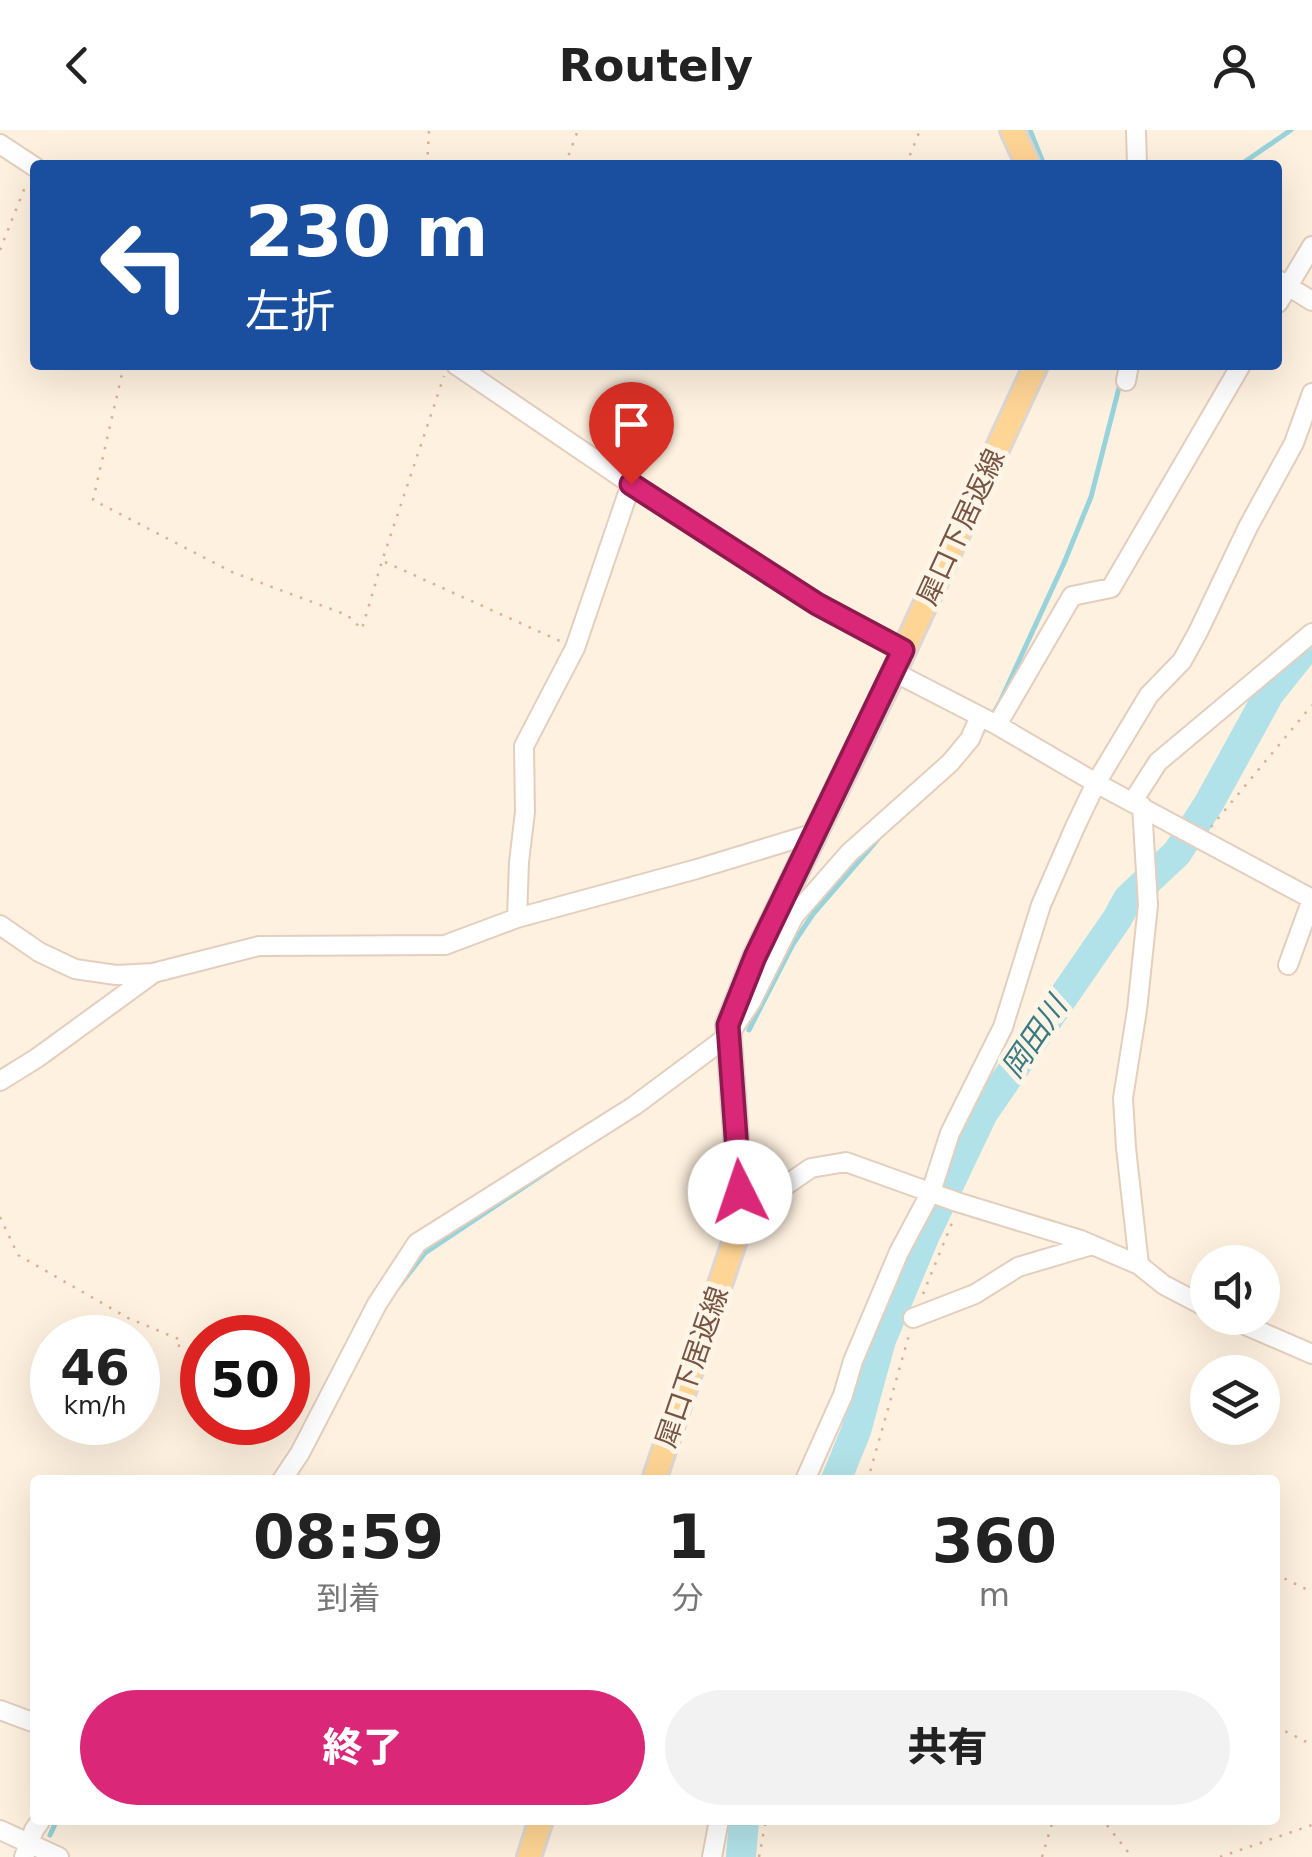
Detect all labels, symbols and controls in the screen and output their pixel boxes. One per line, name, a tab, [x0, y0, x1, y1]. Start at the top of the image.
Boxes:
icon: back	[50, 38, 105, 93]
icon: person	[1207, 38, 1262, 93]
text: Routely	[559, 39, 753, 92]
text: 230 m	[245, 191, 488, 273]
icon: left	[80, 200, 210, 330]
text: 左折	[245, 285, 335, 338]
pin	[589, 382, 674, 485]
icon: arrive	[604, 397, 659, 452]
street label: 犀口下居返線	[911, 444, 1011, 610]
water label: 岡田川	[994, 987, 1075, 1084]
position arrow	[688, 1140, 792, 1244]
map controls	[1190, 1245, 1280, 1445]
button: sound	[1190, 1245, 1280, 1335]
street label: 犀口下居返線	[649, 1282, 735, 1452]
speed limit sign: 50	[180, 1315, 310, 1445]
text: 46	[60, 1339, 130, 1397]
button: layers	[1190, 1355, 1280, 1445]
text: km/h	[63, 1391, 127, 1420]
text: 08:59	[253, 1502, 444, 1572]
text: 1	[667, 1502, 709, 1572]
text: 360	[932, 1506, 1057, 1576]
text: m	[979, 1576, 1010, 1614]
text: 到着	[316, 1579, 381, 1617]
text: 分	[672, 1579, 704, 1617]
button: 終了	[80, 1690, 645, 1805]
button: 共有	[665, 1690, 1230, 1805]

